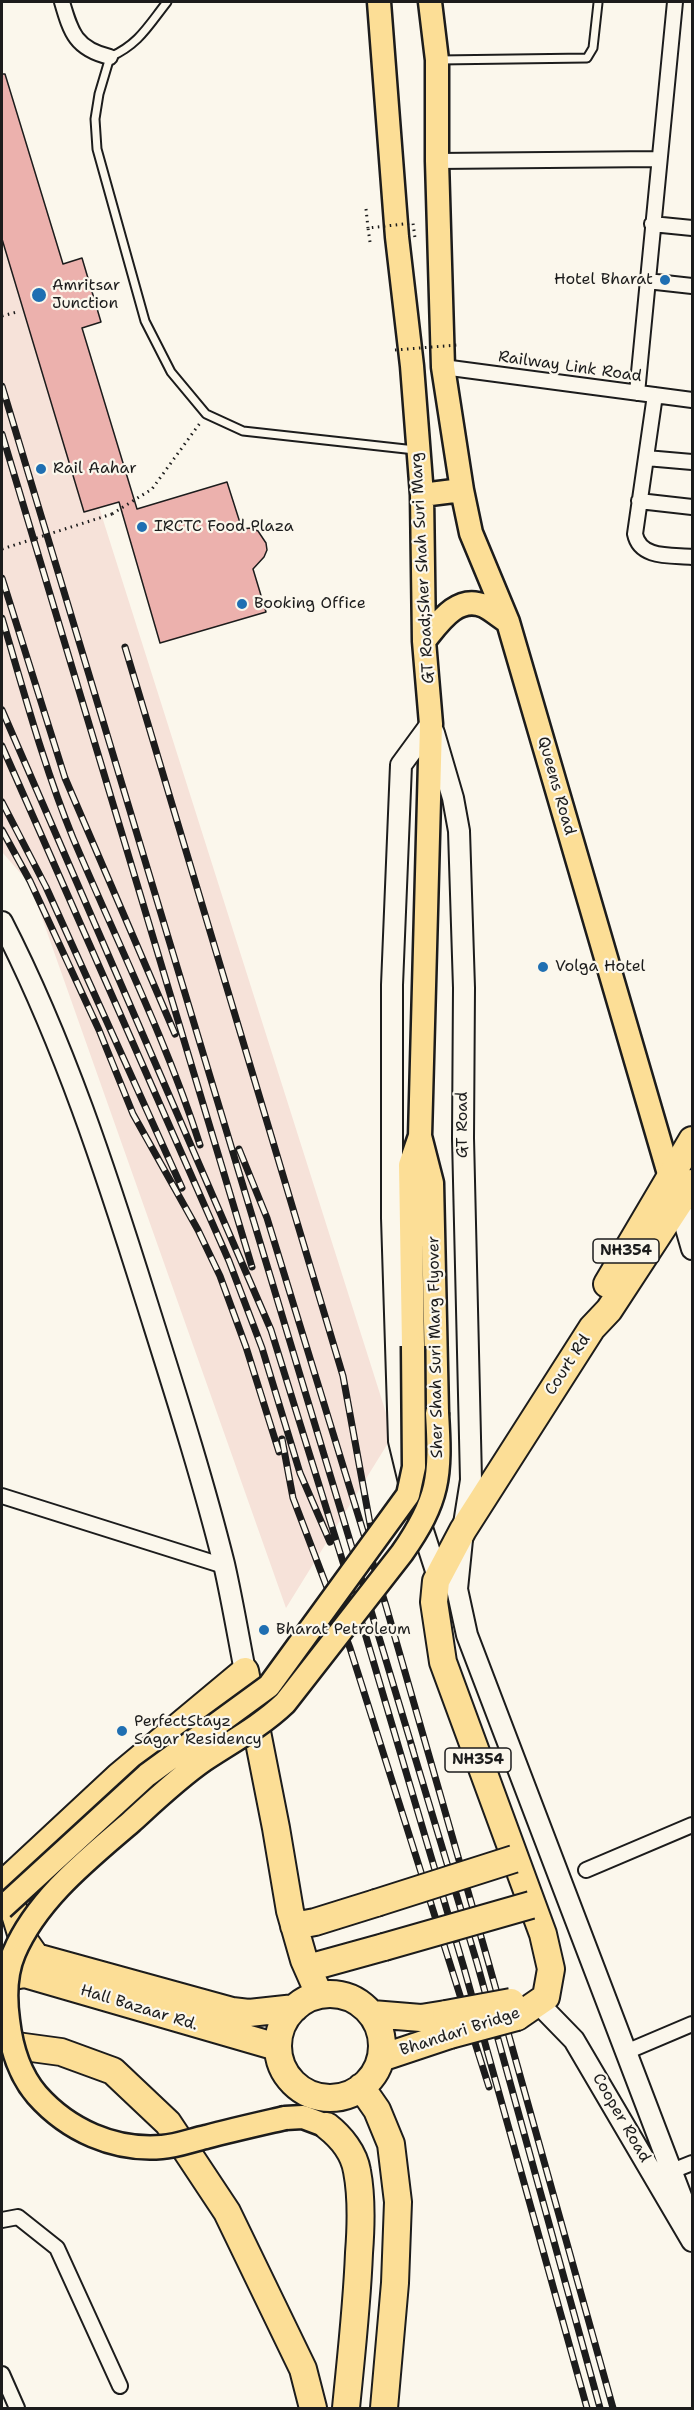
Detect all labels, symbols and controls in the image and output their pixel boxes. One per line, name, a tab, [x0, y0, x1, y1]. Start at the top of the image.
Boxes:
place label: Hotel Bharat	[554, 270, 653, 290]
marker: Hotel Bharat	[658, 273, 672, 287]
place label: Amritsar Junction	[52, 276, 120, 314]
marker: Amritsar Junction	[30, 286, 48, 304]
street label: Railway Link Road	[497, 347, 643, 387]
street label: GT Road;Sher Shah Suri Marg	[407, 452, 439, 684]
place label: Rail Aahar	[53, 459, 137, 479]
marker: Rail Aahar	[34, 462, 48, 476]
place label: IRCTC Food Plaza	[154, 517, 294, 537]
marker: IRCTC Food Plaza	[135, 520, 149, 534]
place label: Booking Office	[254, 594, 366, 614]
marker: Booking Office	[235, 597, 249, 611]
street label: Queens Road	[533, 734, 579, 838]
place label: Volga Hotel	[555, 957, 645, 977]
marker: Volga Hotel	[536, 960, 550, 974]
street label: GT Road	[453, 1092, 473, 1158]
street label: Sher Shah Suri Marg Flyover	[424, 1236, 448, 1458]
road number: NH354	[593, 1239, 659, 1263]
street label: Court Rd	[541, 1331, 595, 1399]
place label: Bharat Petroleum	[276, 1620, 411, 1640]
marker: Bharat Petroleum	[257, 1623, 271, 1637]
place label: PerfectStayz Sagar Residency	[134, 1712, 262, 1750]
marker: PerfectStayz Sagar Residency	[115, 1724, 129, 1738]
road number: NH354	[445, 1748, 511, 1772]
street label: Hall Bazaar Rd.	[78, 1981, 200, 2035]
street label: Bhandari Bridge	[397, 2004, 523, 2060]
street label: Cooper Road	[588, 2070, 654, 2166]

